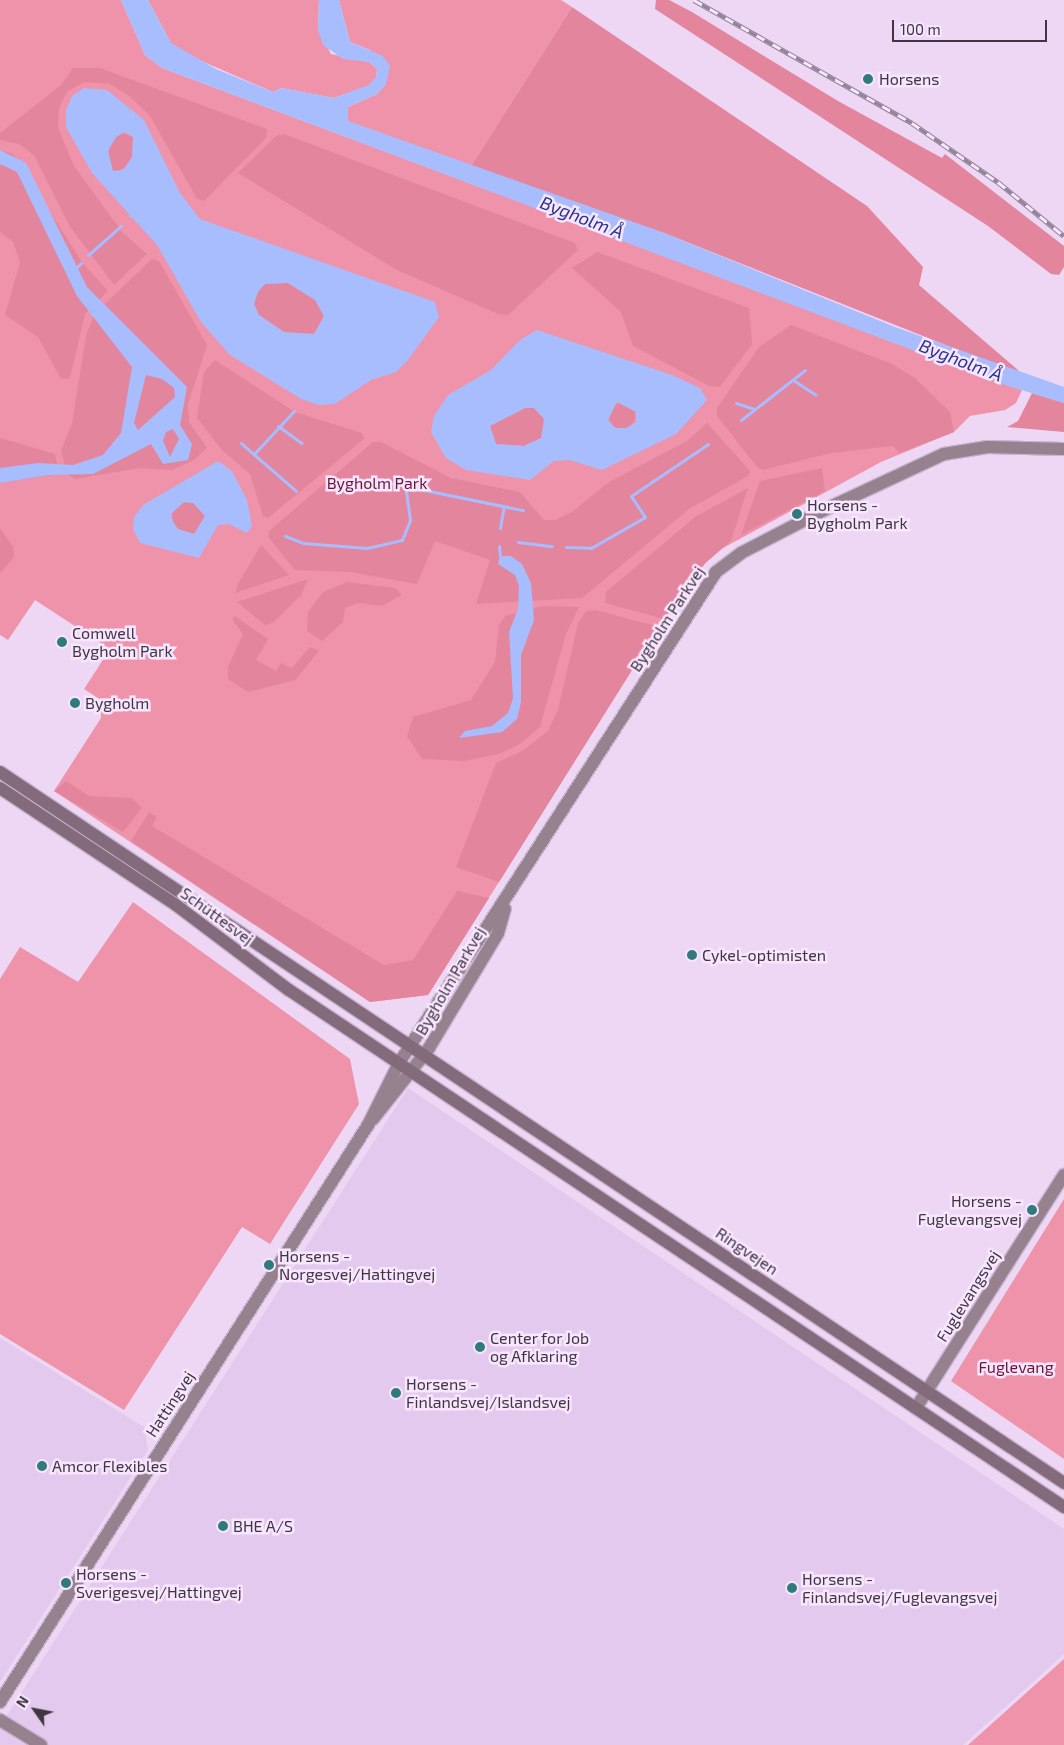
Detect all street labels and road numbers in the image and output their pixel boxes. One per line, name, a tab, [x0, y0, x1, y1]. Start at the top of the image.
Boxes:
street label: Bygholm Parkvej	[626, 563, 708, 675]
street label: Schüttesvej	[177, 883, 257, 949]
street label: Bygholm Parkvej	[411, 924, 489, 1038]
street label: Ringvejen	[712, 1223, 782, 1279]
street label: Fuglevangsvej	[932, 1247, 1004, 1345]
street label: Hattingvej	[142, 1367, 198, 1441]

